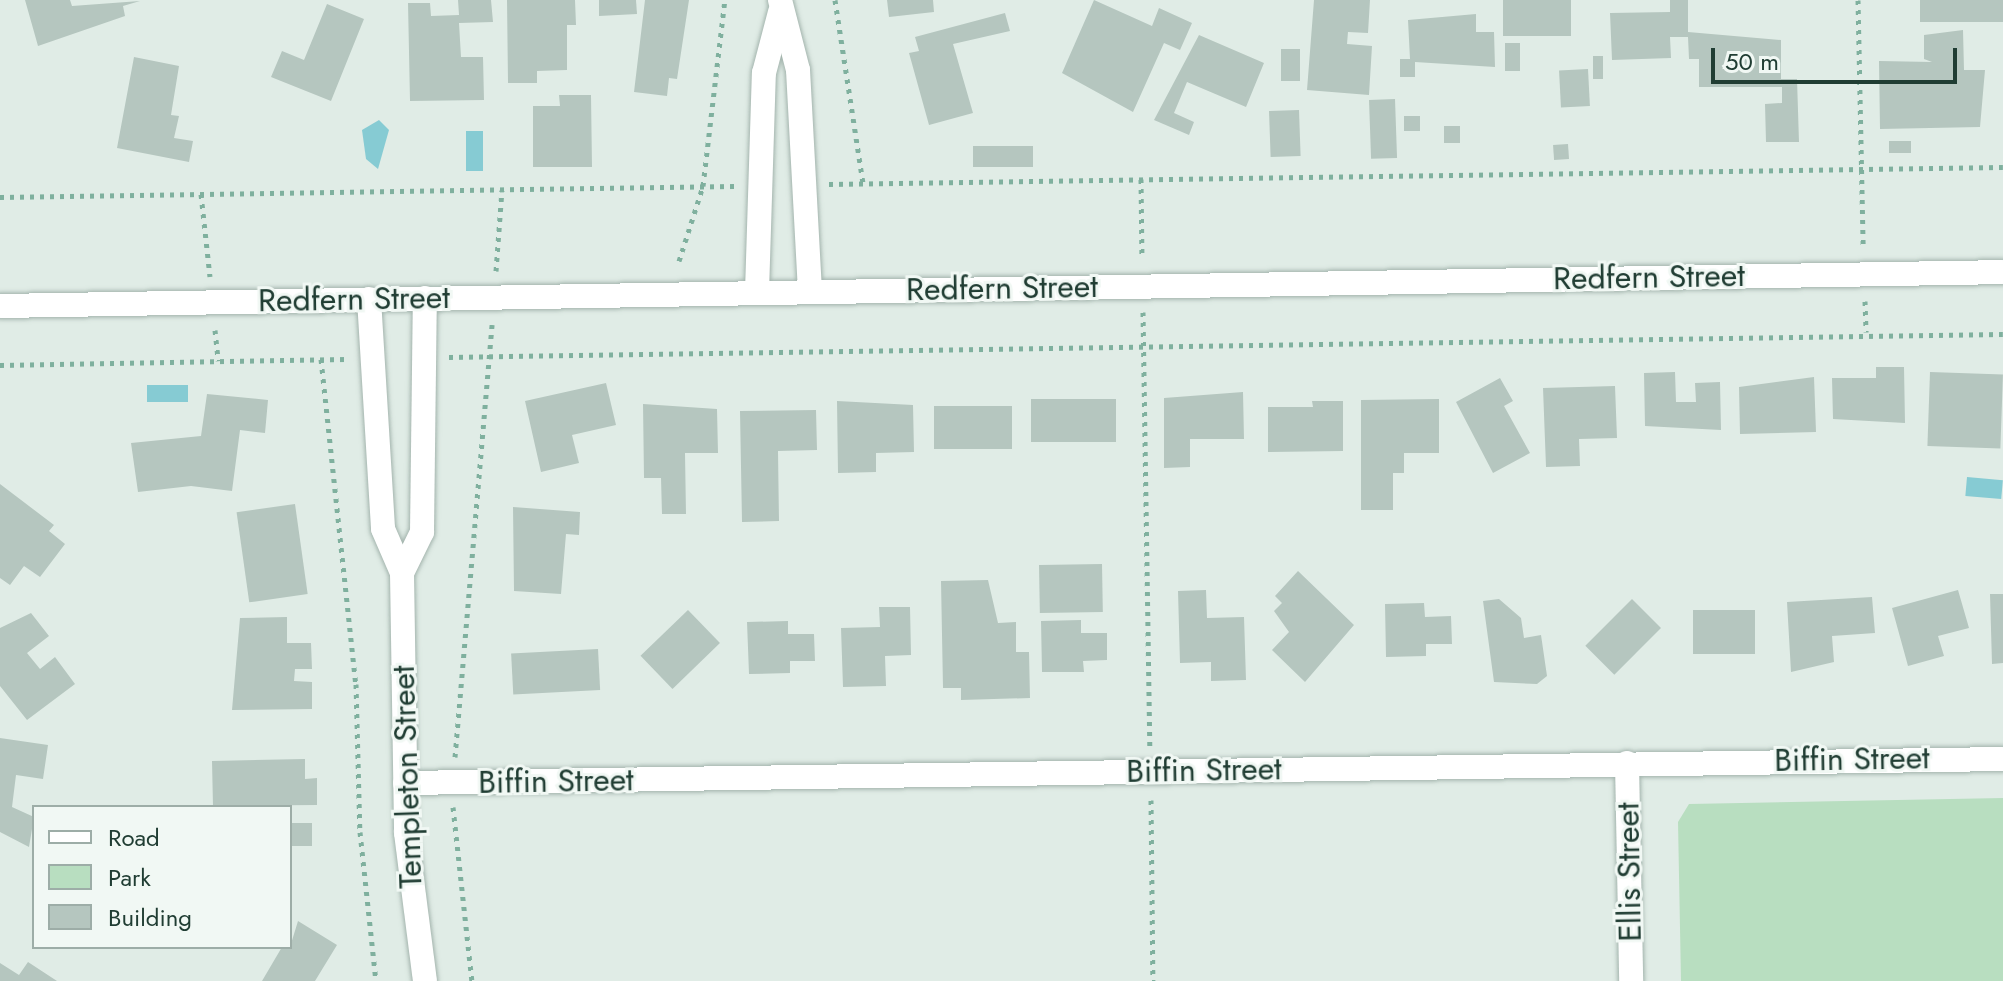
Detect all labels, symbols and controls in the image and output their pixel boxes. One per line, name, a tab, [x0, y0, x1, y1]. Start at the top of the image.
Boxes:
scale bar	[1715, 32, 1961, 82]
text: 50 m	[1725, 44, 1779, 79]
street label: Redfern Street	[1553, 256, 1745, 298]
street label: Redfern Street	[906, 267, 1098, 309]
street label: Redfern Street	[258, 278, 450, 320]
street label: Templeton Street	[384, 665, 430, 889]
street label: Biffin Street	[1774, 738, 1930, 780]
street label: Biffin Street	[1126, 749, 1282, 791]
street label: Biffin Street	[478, 760, 634, 802]
street label: Ellis Street	[1609, 802, 1649, 942]
legend	[32, 805, 292, 949]
text: Road	[108, 820, 160, 855]
text: Park	[108, 860, 151, 895]
text: Building	[108, 900, 192, 935]

